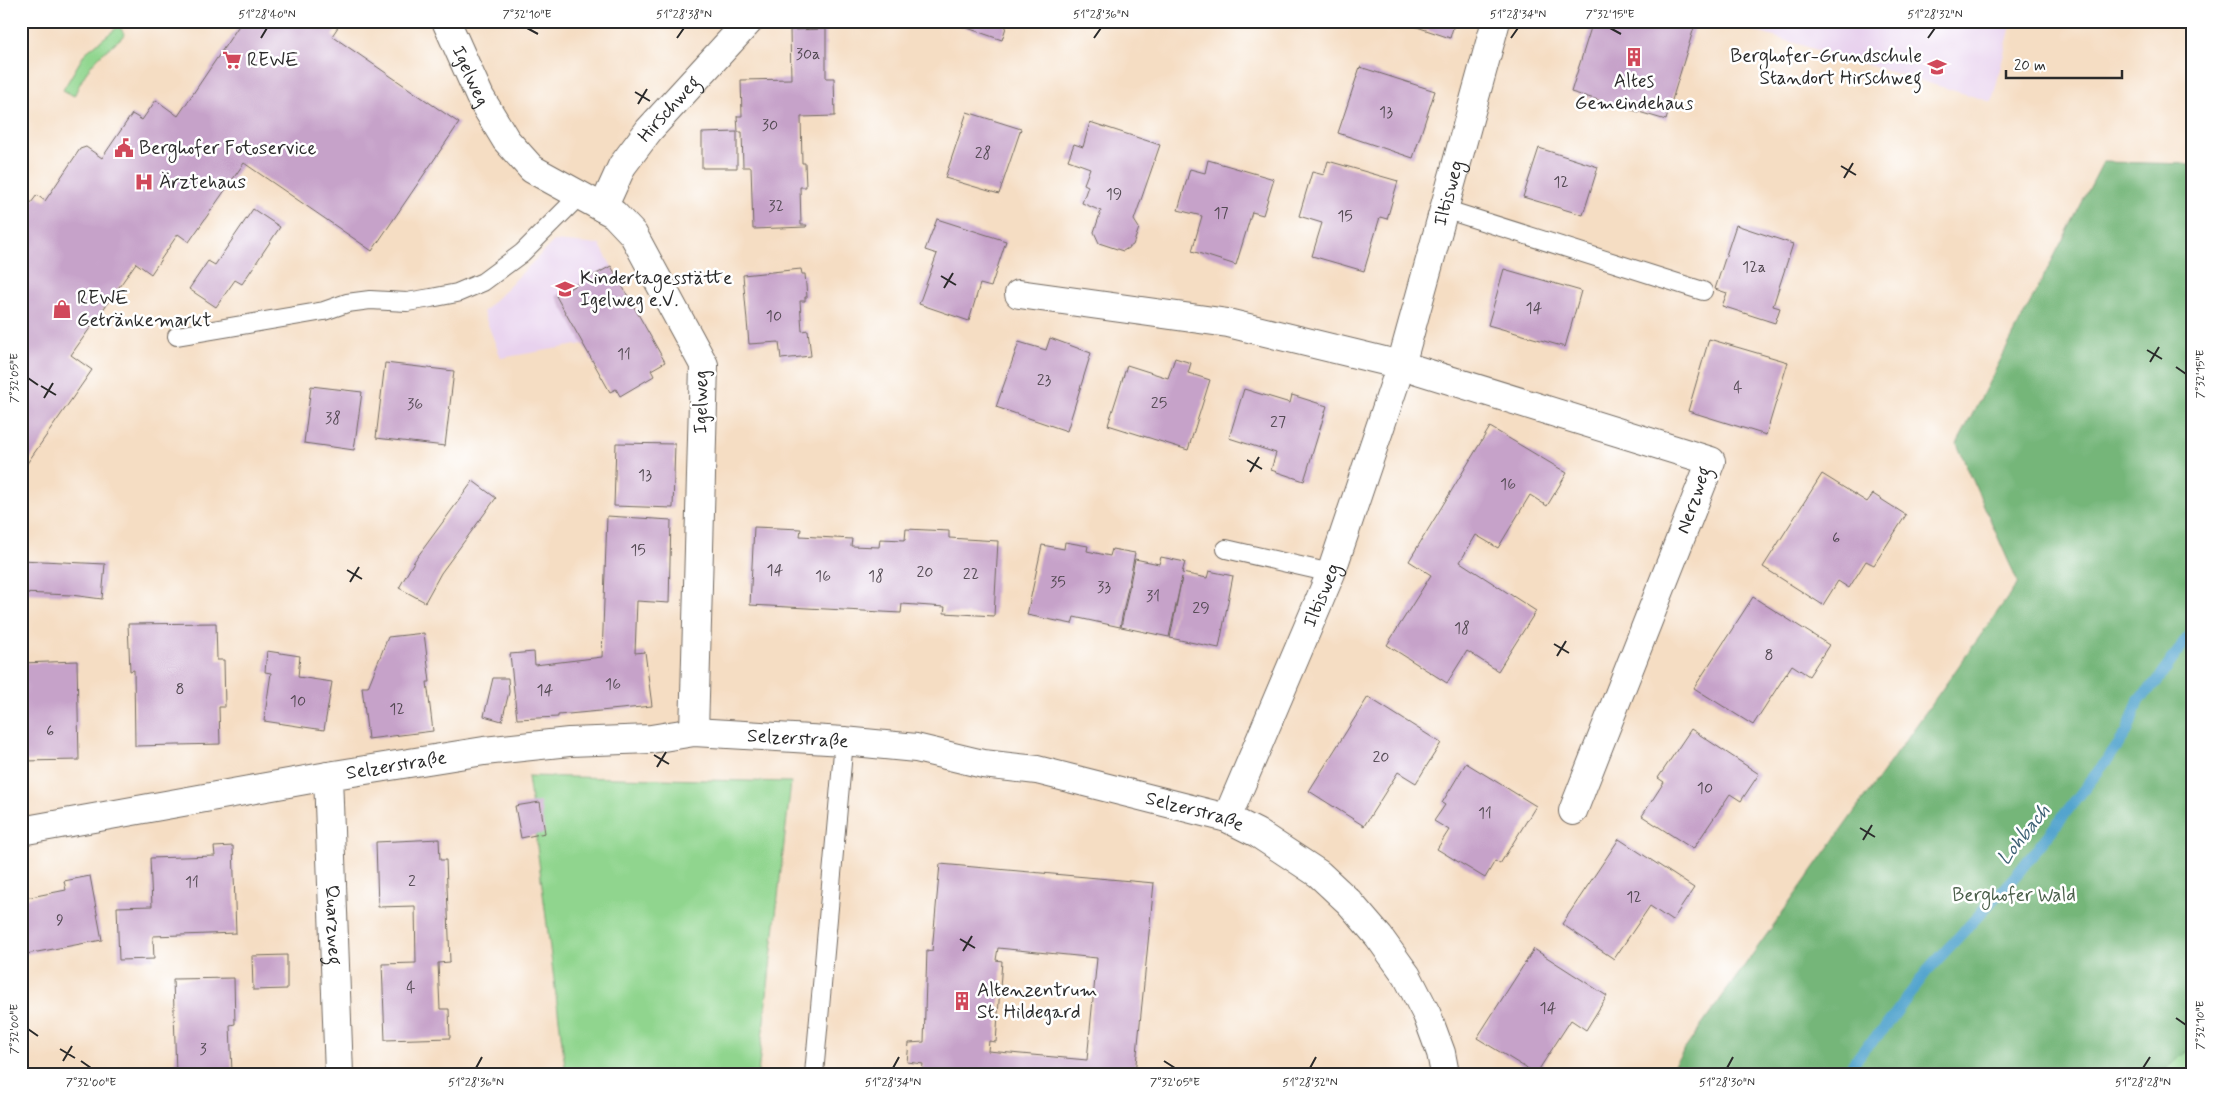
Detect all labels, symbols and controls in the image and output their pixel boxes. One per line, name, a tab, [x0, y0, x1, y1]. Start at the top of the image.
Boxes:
text: 51°28'40"N	[238, 7, 296, 23]
text: 7°32'10"E	[502, 7, 552, 23]
text: 51°28'38"N	[656, 7, 712, 23]
text: 51°28'36"N	[1073, 7, 1129, 23]
text: 51°28'34"N	[1490, 7, 1546, 23]
text: 7°32'15"E	[1586, 7, 1634, 23]
text: 51°28'32"N	[1907, 7, 1963, 23]
street label: Igelweg	[446, 42, 495, 111]
house number: 30a	[796, 44, 820, 65]
place label: Berghofer-Grundschule Standort Hirschweg	[1730, 44, 1922, 94]
building icon: Altes Gemeindehaus	[1623, 46, 1645, 68]
place label: REWE	[247, 48, 298, 73]
scale bar	[2006, 48, 2123, 80]
supermarket icon: REWE	[221, 49, 243, 71]
school or university icon: Berghofer-Grundschule Standort Hirschweg	[1926, 56, 1948, 78]
text: 20 m	[2014, 56, 2046, 76]
place label: Altes Gemeindehaus	[1575, 69, 1694, 116]
street label: Hirschweg	[632, 70, 708, 147]
house number: 13	[1379, 102, 1393, 123]
house number: 30	[762, 115, 778, 136]
place label: Berghofer Fotoservice	[139, 136, 317, 163]
public building icon: Berghofer Fotoservice	[113, 137, 135, 159]
house number: 28	[975, 143, 991, 164]
street label: Iltisweg	[1428, 157, 1471, 229]
place label: Ärztehaus	[159, 170, 246, 195]
hospital icon: Ärztehaus	[133, 171, 155, 193]
house number: 12	[1553, 172, 1569, 193]
house number: 19	[1106, 184, 1122, 205]
house number: 32	[768, 196, 784, 217]
house number: 17	[1213, 203, 1229, 224]
house number: 15	[1337, 206, 1353, 227]
house number: 12a	[1742, 257, 1766, 278]
place label: Kindertagesstätte Igelweg e.V.	[580, 266, 732, 314]
school or university icon: Kindertagesstätte Igelweg e.V.	[554, 278, 576, 300]
place label: REWE Getränkemarkt	[77, 286, 212, 333]
shop icon: REWE Getränkemarkt	[51, 298, 73, 320]
house number: 14	[1526, 298, 1543, 319]
house number: 10	[766, 306, 782, 327]
house number: 11	[617, 344, 631, 365]
text: 7°32'15"E	[2193, 350, 2209, 398]
text: 7°32'05"E	[7, 353, 23, 403]
street label: Igelweg	[689, 370, 715, 434]
house number: 23	[1037, 370, 1052, 391]
house number: 4	[1733, 377, 1743, 398]
house number: 25	[1151, 393, 1167, 414]
house number: 36	[407, 394, 423, 415]
house number: 38	[325, 408, 341, 429]
house number: 27	[1270, 412, 1286, 433]
street label: Nerzweg	[1671, 463, 1720, 538]
house number: 13	[638, 465, 652, 486]
house number: 16	[1500, 474, 1516, 495]
house number: 6	[1832, 528, 1840, 549]
house number: 15	[630, 540, 646, 561]
house number: 14	[767, 560, 784, 581]
street label: Iltisweg	[1297, 560, 1348, 631]
house number: 20	[917, 562, 934, 583]
house number: 22	[963, 564, 979, 585]
house number: 16	[815, 566, 831, 587]
house number: 18	[868, 566, 884, 587]
house number: 35	[1050, 572, 1066, 593]
house number: 33	[1097, 577, 1111, 598]
house number: 31	[1146, 586, 1160, 607]
house number: 29	[1192, 598, 1210, 619]
house number: 18	[1454, 618, 1470, 639]
house number: 8	[1764, 645, 1774, 666]
house number: 16	[605, 674, 621, 695]
house number: 8	[175, 679, 185, 700]
house number: 14	[537, 680, 554, 701]
house number: 10	[290, 691, 306, 712]
house number: 12	[389, 699, 405, 720]
house number: 6	[46, 721, 54, 742]
street label: Selzerstraße	[746, 723, 849, 754]
street label: Selzerstraße	[344, 745, 448, 785]
house number: 20	[1373, 747, 1390, 768]
house number: 10	[1697, 778, 1713, 799]
street label: Selzerstraße	[1143, 785, 1249, 837]
water label: Lohbach	[1991, 799, 2057, 871]
house number: 11	[1478, 803, 1492, 824]
house number: 2	[408, 871, 416, 892]
house number: 11	[185, 872, 199, 893]
park label: Berghofer Wald	[1952, 883, 2076, 910]
street label: Quarzweg	[319, 884, 347, 966]
house number: 12	[1626, 887, 1642, 908]
house number: 9	[56, 910, 64, 931]
house number: 4	[406, 977, 416, 998]
place label: Altenzentrum St. Hildegard	[977, 978, 1097, 1026]
building icon: Altenzentrum St. Hildegard	[951, 990, 973, 1012]
house number: 14	[1540, 998, 1557, 1019]
text: 7°32'10"E	[2193, 1000, 2209, 1050]
text: 7°32'00"E	[7, 1004, 23, 1054]
house number: 3	[199, 1039, 207, 1060]
text: 7°32'00"E	[66, 1075, 116, 1091]
text: 51°28'36"N	[448, 1075, 504, 1091]
text: 51°28'34"N	[865, 1075, 921, 1091]
text: 7°32'05"E	[1150, 1075, 1200, 1091]
text: 51°28'32"N	[1282, 1075, 1338, 1091]
text: 51°28'30"N	[1699, 1075, 1755, 1091]
text: 51°28'28"N	[2115, 1075, 2171, 1091]

